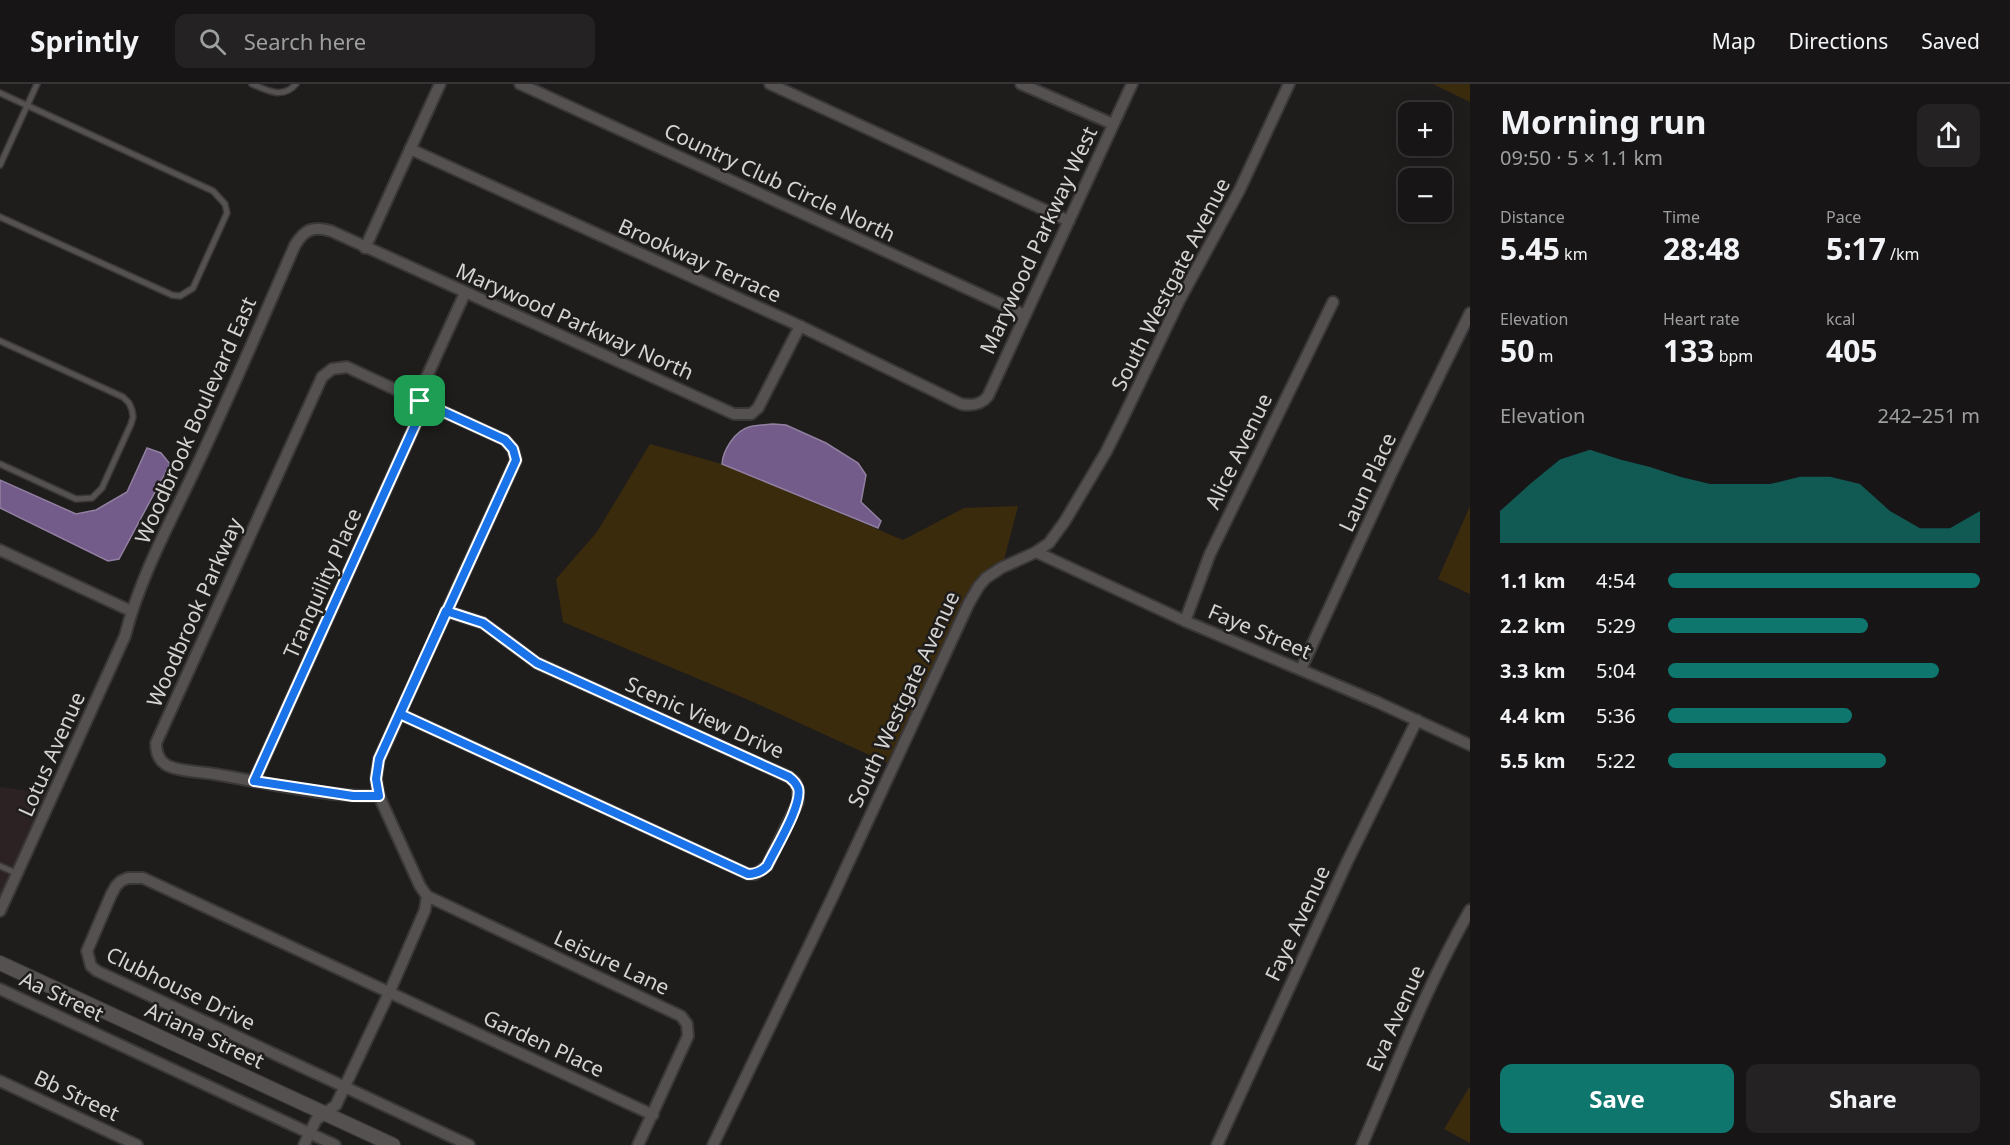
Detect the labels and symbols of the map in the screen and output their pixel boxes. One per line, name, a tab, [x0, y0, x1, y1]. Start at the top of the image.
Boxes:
street label: Country Club Circle North	[660, 116, 900, 248]
street label: Marywood Parkway West	[973, 121, 1103, 358]
street label: South Westgate Avenue	[1104, 173, 1236, 395]
street label: Brookway Terrace	[614, 211, 786, 309]
street label: Marywood Parkway North	[452, 256, 698, 386]
street label: Woodbrook Boulevard East	[128, 292, 262, 548]
pin	[394, 375, 445, 426]
street label: Alice Avenue	[1198, 389, 1278, 513]
street label: Laun Place	[1332, 428, 1402, 536]
street label: Tranquility Place	[276, 504, 368, 662]
street label: Woodbrook Parkway	[140, 513, 248, 711]
street label: South Westgate Avenue	[841, 587, 965, 811]
street label: Faye Street	[1204, 597, 1316, 665]
street label: Scenic View Drive	[621, 669, 789, 765]
street label: Lotus Avenue	[11, 687, 91, 821]
street label: Faye Avenue	[1258, 861, 1336, 985]
street label: Leisure Lane	[550, 923, 674, 1001]
street label: Clubhouse Drive	[102, 940, 260, 1036]
street label: Eva Avenue	[1359, 961, 1431, 1075]
street label: Aa Street	[16, 964, 109, 1028]
street label: Ariana Street	[141, 995, 269, 1075]
street label: Garden Place	[479, 1003, 609, 1083]
street label: Bb Street	[30, 1063, 124, 1127]

